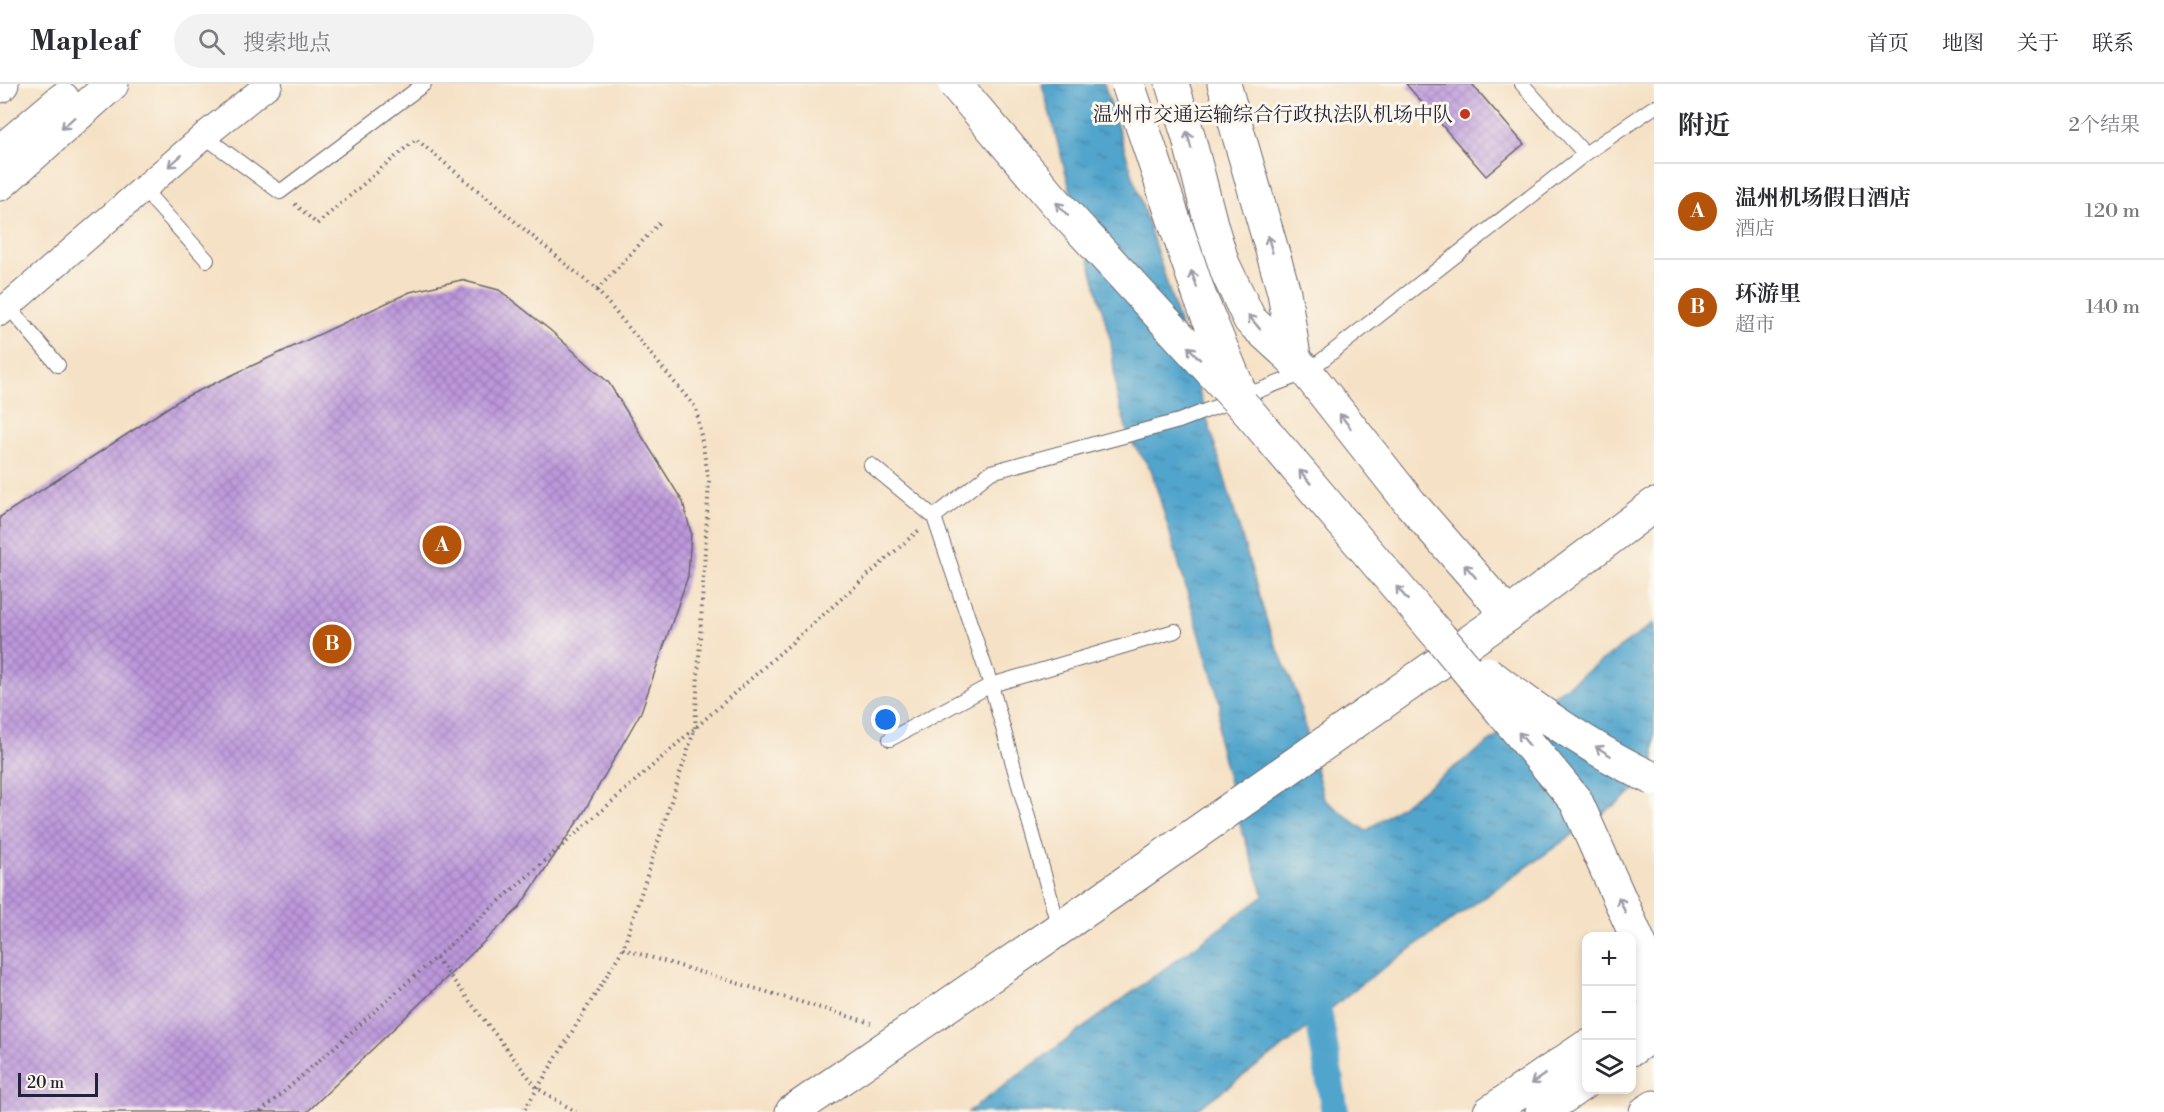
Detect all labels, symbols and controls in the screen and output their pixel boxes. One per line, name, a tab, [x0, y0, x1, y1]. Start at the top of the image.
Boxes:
search box	[174, 14, 594, 68]
text: Mapleaf	[30, 24, 138, 59]
icon: search	[195, 25, 228, 58]
text: 搜索地点	[243, 30, 331, 57]
text: 首页	[1867, 31, 1909, 57]
text: 地图	[1942, 31, 1984, 57]
text: 关于	[2017, 31, 2059, 57]
text: 联系	[2092, 31, 2134, 57]
place label: 温州市交通运输综合行政执法队机场中队	[1093, 103, 1453, 128]
marker: 温州市交通运输综合行政执法队机场中队	[1458, 107, 1472, 121]
text: 附近	[1678, 110, 1730, 142]
text: 2个结果	[2069, 113, 2140, 138]
one-way arrow	[61, 116, 76, 130]
one-way arrow	[1183, 130, 1195, 149]
one-way arrow	[167, 155, 183, 168]
text: 温州机场假日酒店	[1735, 185, 1911, 212]
text: A	[1690, 199, 1705, 224]
text: 120 m	[2085, 199, 2140, 224]
one-way arrow	[1055, 202, 1069, 217]
text: 酒店	[1735, 217, 1775, 242]
one-way arrow	[1264, 235, 1275, 254]
one-way arrow	[1187, 270, 1198, 289]
text: 环游里	[1735, 281, 1801, 308]
text: B	[1690, 295, 1705, 320]
text: 140 m	[2085, 295, 2140, 320]
text: 超市	[1735, 313, 1775, 338]
one-way arrow	[1248, 314, 1261, 330]
one-way arrow	[1187, 345, 1201, 360]
one-way arrow	[1339, 413, 1352, 429]
one-way arrow	[1298, 469, 1311, 485]
pin: A	[422, 522, 462, 568]
one-way arrow	[1463, 564, 1477, 579]
one-way arrow	[1395, 586, 1409, 601]
pin: B	[312, 622, 352, 666]
your location	[871, 705, 900, 734]
one-way arrow	[1518, 731, 1531, 747]
one-way arrow	[1595, 745, 1612, 757]
one-way arrow	[1616, 896, 1627, 914]
map controls	[1582, 932, 1636, 1094]
button: +	[1582, 932, 1636, 986]
button: −	[1582, 986, 1636, 1040]
button: layers	[1582, 1040, 1636, 1094]
scale bar	[18, 1070, 98, 1098]
text: 20 m	[27, 1073, 64, 1093]
one-way arrow	[1530, 1073, 1547, 1085]

